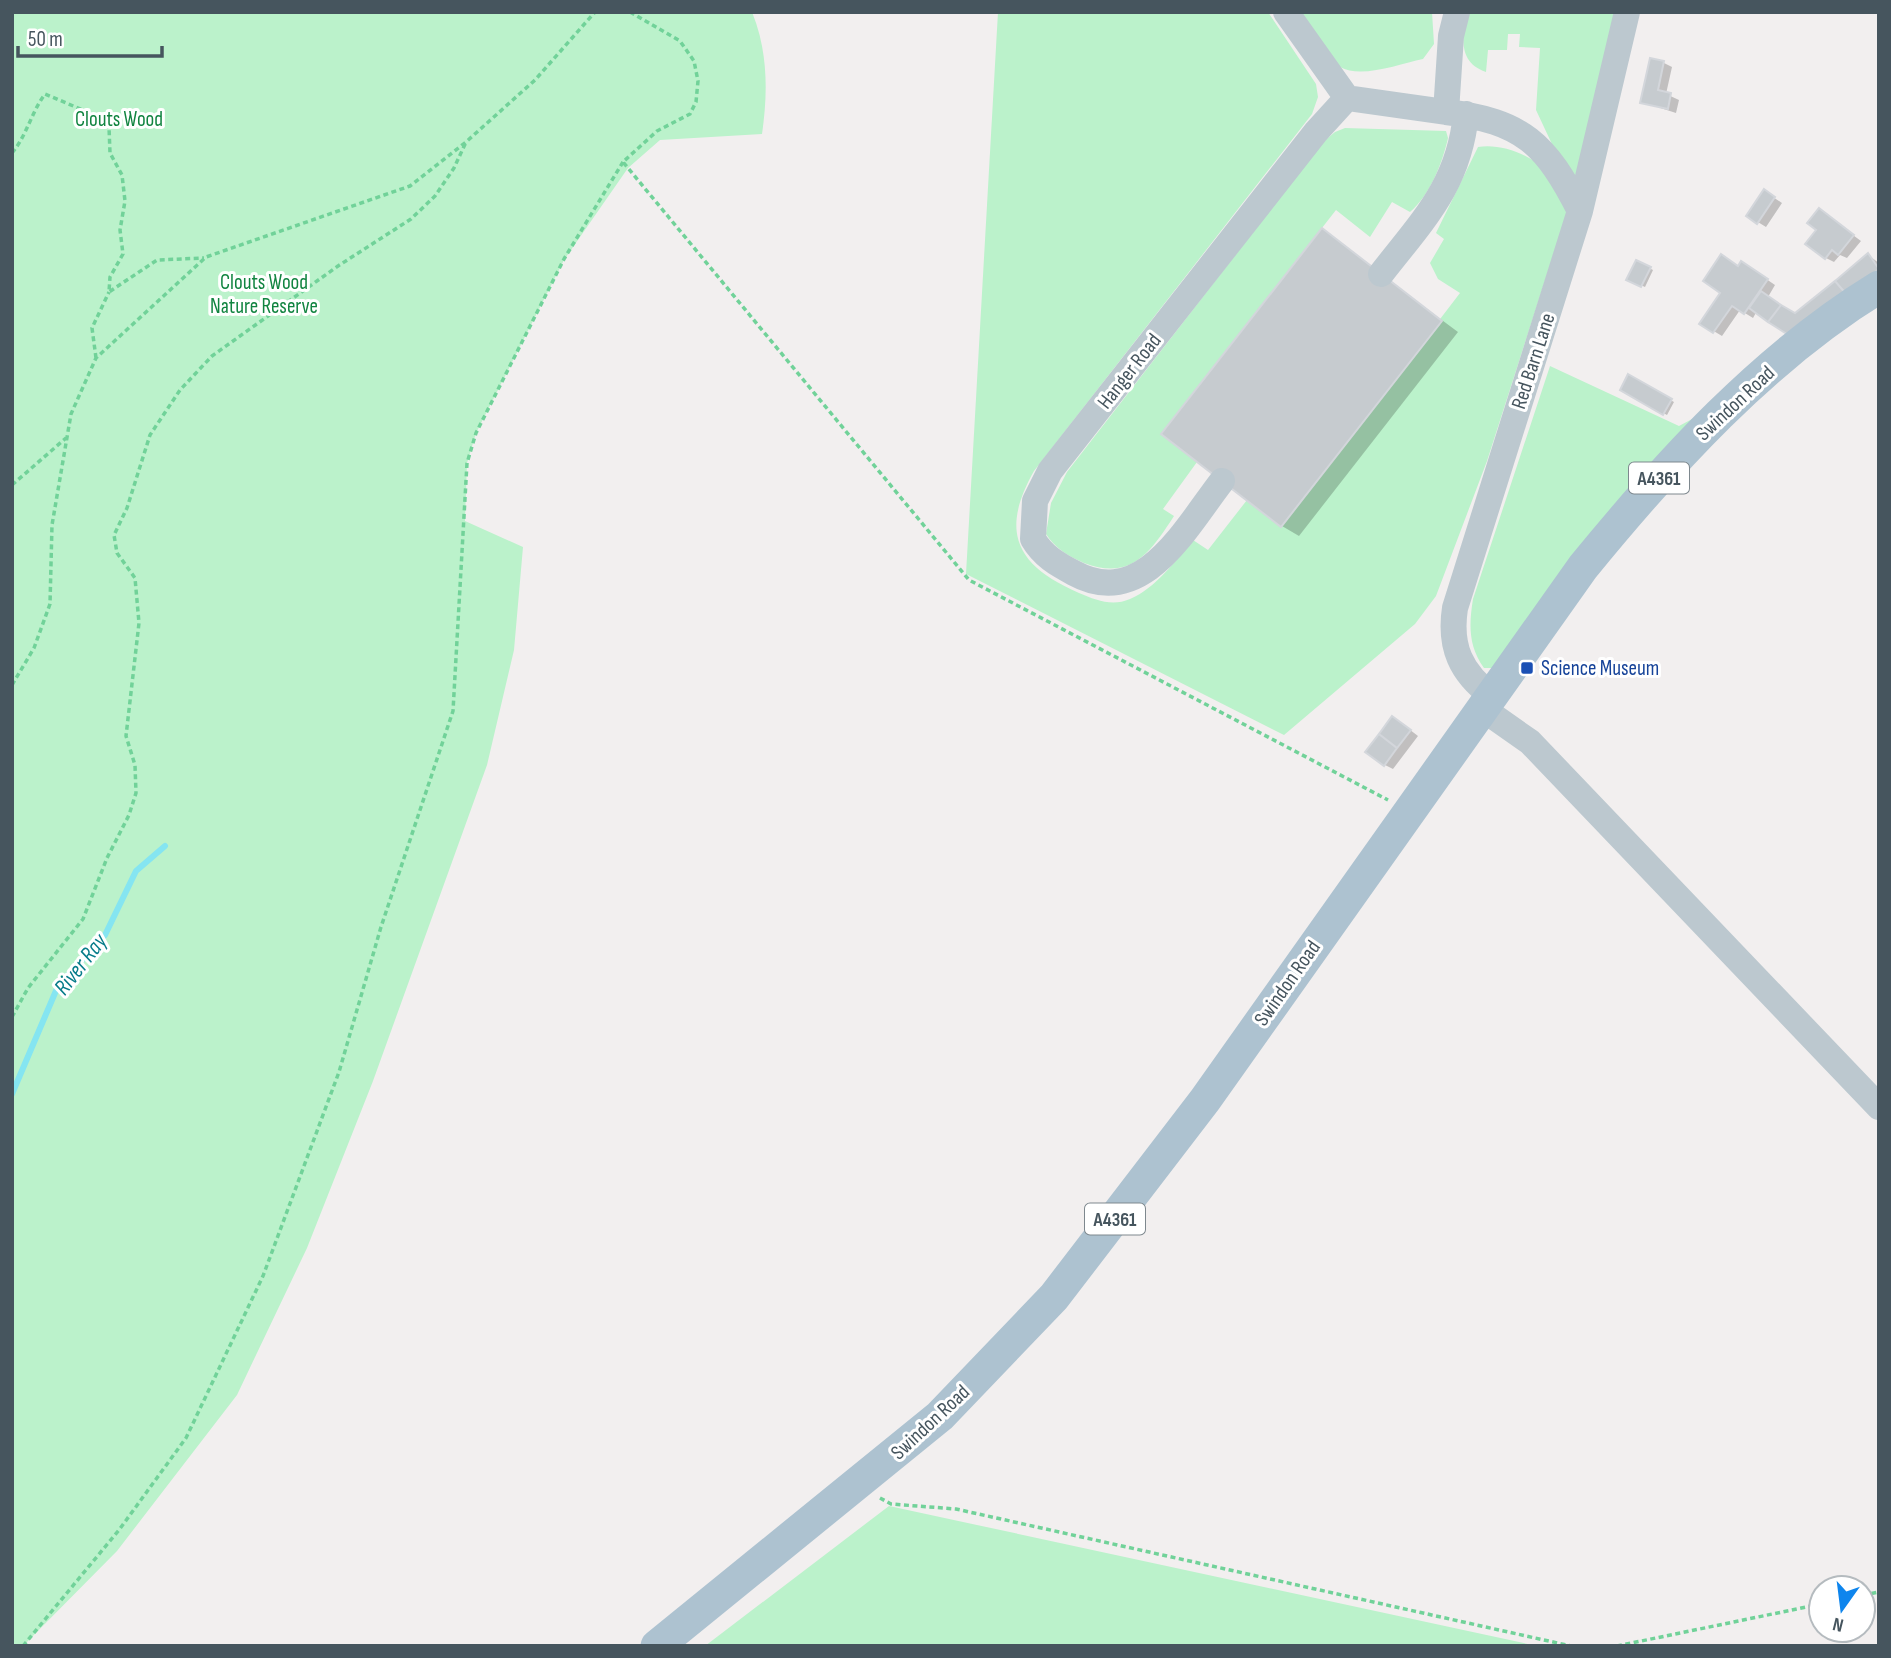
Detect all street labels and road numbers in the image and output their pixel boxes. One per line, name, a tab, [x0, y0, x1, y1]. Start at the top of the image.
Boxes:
street label: Red Barn Lane	[1506, 310, 1561, 412]
street label: Hanger Road	[1092, 329, 1167, 414]
street label: Swindon Road	[1691, 361, 1780, 446]
road number: A4361	[1629, 463, 1689, 494]
street label: Swindon Road	[1249, 936, 1326, 1031]
road number: A4361	[1085, 1204, 1145, 1234]
street label: Swindon Road	[886, 1380, 975, 1465]

